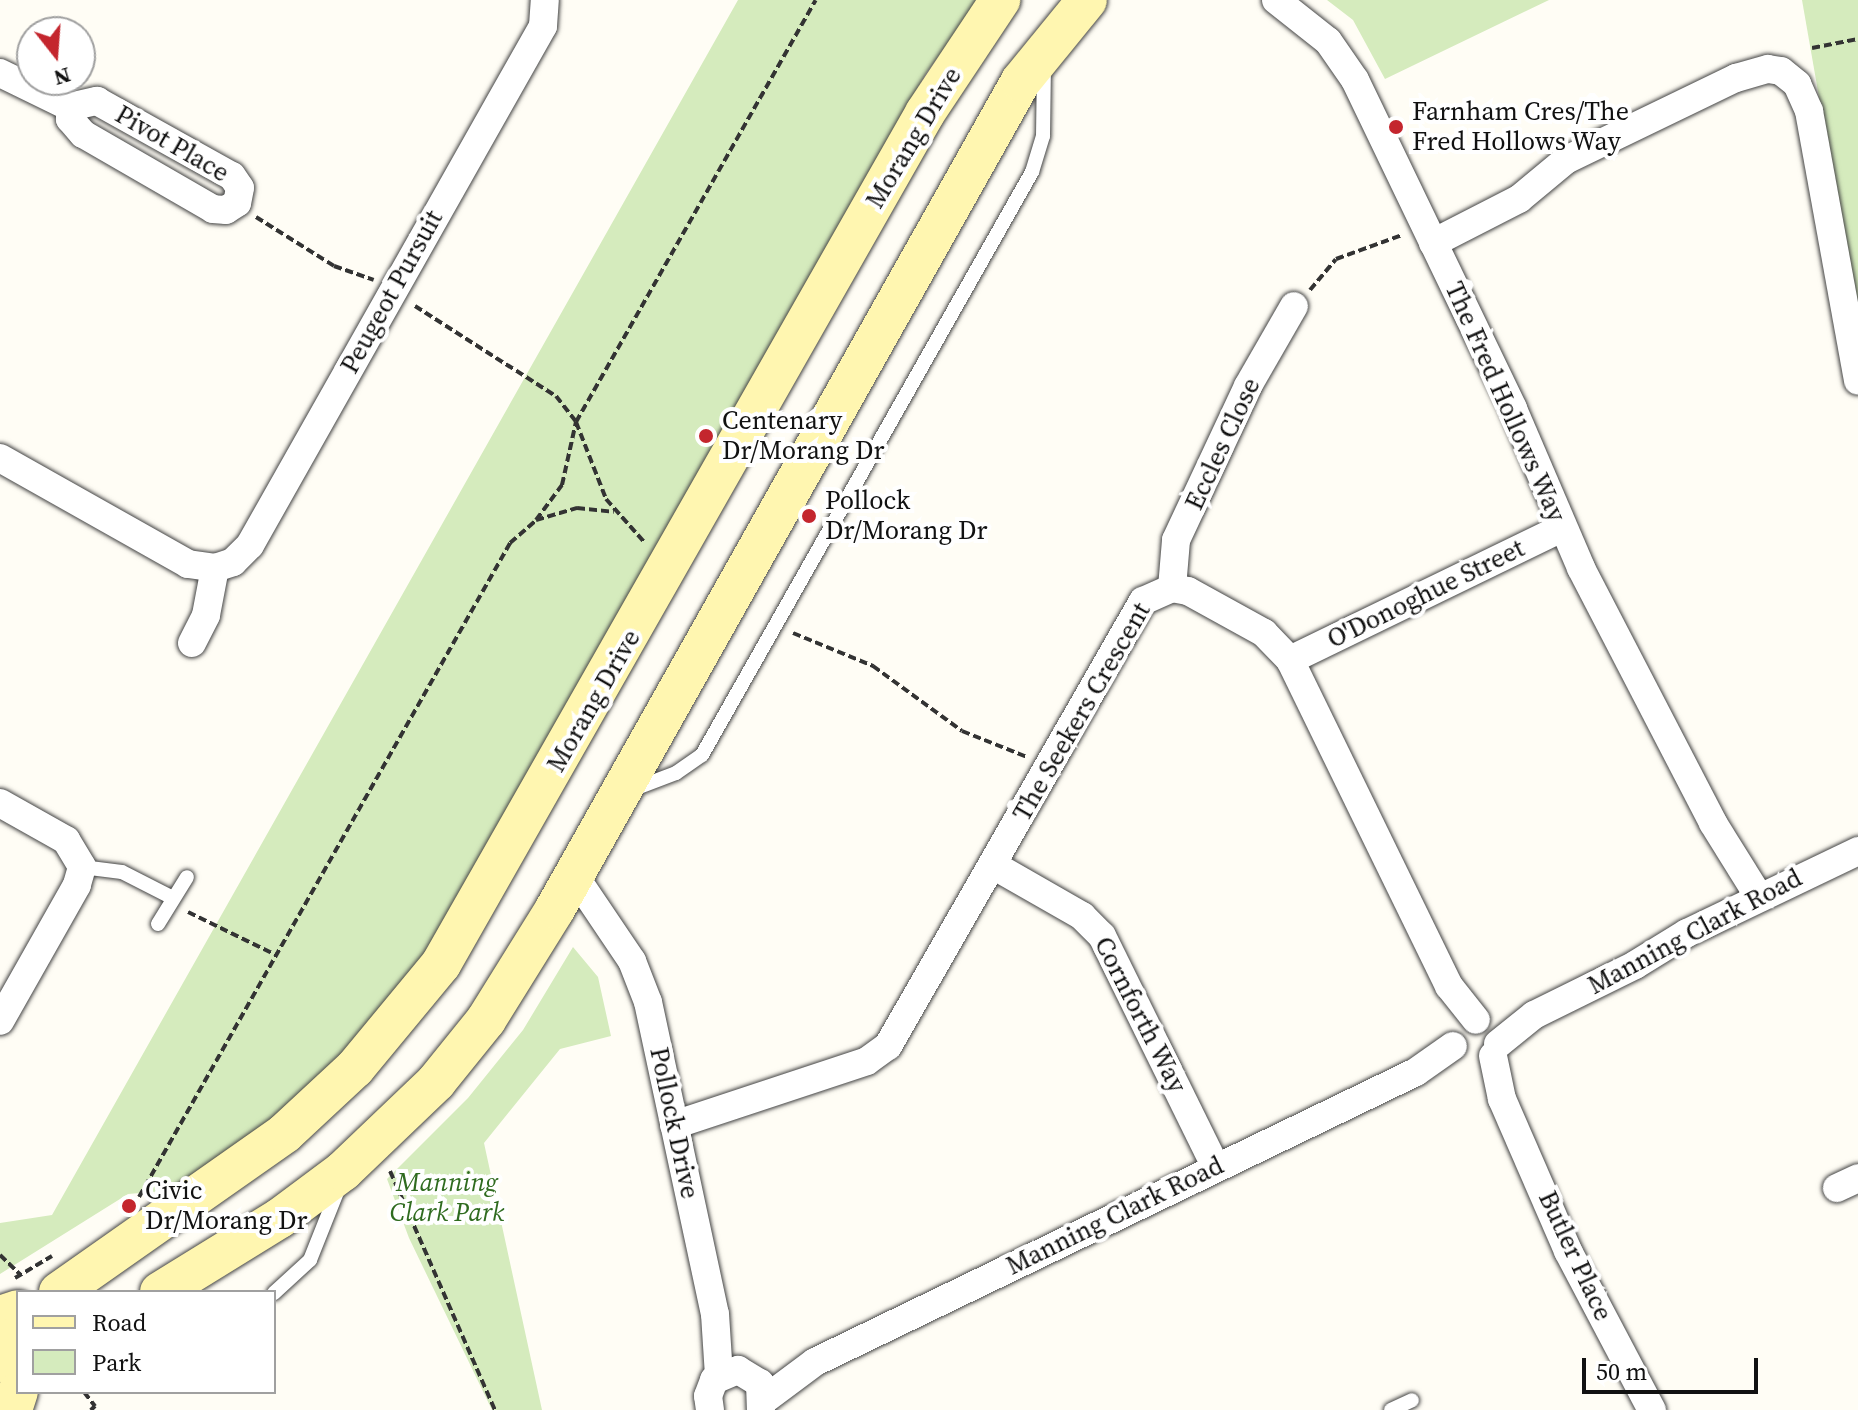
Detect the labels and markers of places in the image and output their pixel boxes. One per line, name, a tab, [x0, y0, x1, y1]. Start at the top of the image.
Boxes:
place label: Farnham Cres/The Fred Hollows Way	[1412, 96, 1629, 158]
marker: Farnham Cres/The Fred Hollows Way	[1387, 118, 1405, 136]
place label: Centenary Dr/Morang Dr	[722, 405, 884, 466]
marker: Centenary Dr/Morang Dr	[697, 427, 715, 445]
place label: Pollock Dr/Morang Dr	[825, 485, 987, 546]
marker: Pollock Dr/Morang Dr	[800, 507, 818, 525]
place label: Civic Dr/Morang Dr	[145, 1175, 307, 1236]
marker: Civic Dr/Morang Dr	[120, 1197, 138, 1215]

